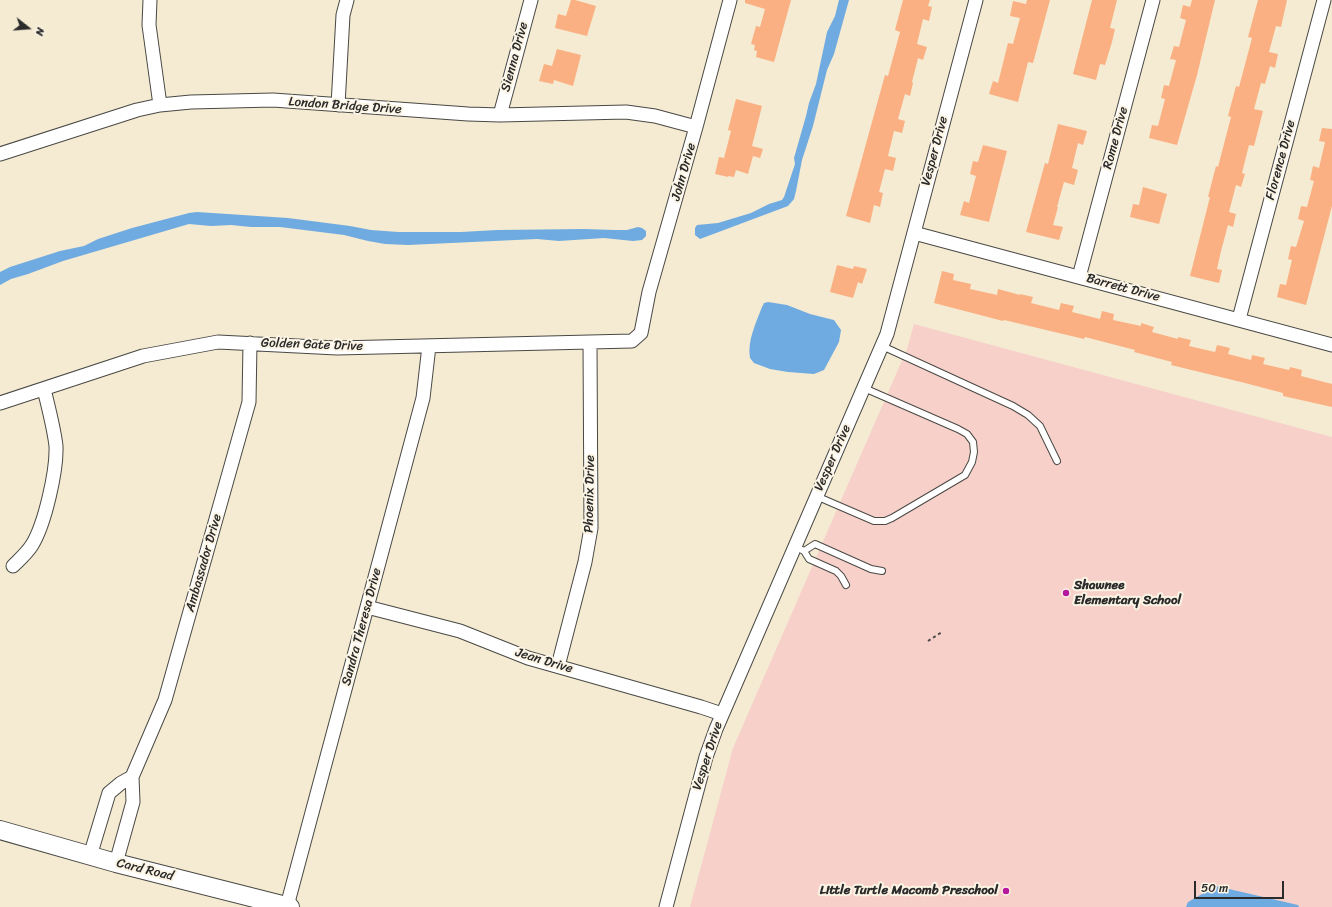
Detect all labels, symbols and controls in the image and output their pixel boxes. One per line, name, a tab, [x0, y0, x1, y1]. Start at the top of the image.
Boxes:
north arrow	[8, 8, 48, 48]
street label: Sienna Drive	[498, 20, 532, 94]
text: N	[30, 25, 50, 38]
street label: London Bridge Drive	[288, 94, 402, 118]
street label: Rome Drive	[1100, 105, 1132, 171]
street label: Vesper Drive	[918, 115, 952, 187]
street label: Florence Drive	[1263, 118, 1299, 202]
street label: John Drive	[668, 141, 700, 203]
street label: Barrett Drive	[1084, 271, 1162, 305]
street label: Golden Gate Drive	[261, 335, 363, 355]
street label: Vesper Drive	[811, 422, 855, 494]
street label: Phoenix Drive	[582, 455, 598, 533]
street label: Ambassador Drive	[183, 512, 225, 614]
street label: Sandra Theresa Drive	[339, 566, 385, 688]
place label: Shawnee Elementary School	[1074, 578, 1181, 609]
marker: Shawnee Elementary School	[1061, 588, 1071, 598]
street label: Jean Drive	[513, 645, 575, 677]
street label: Vesper Drive	[690, 720, 726, 792]
street label: Card Road	[115, 855, 175, 885]
scale bar	[1196, 873, 1286, 899]
text: 50 m	[1201, 877, 1228, 899]
place label: Little Turtle Macomb Preschool	[820, 883, 998, 899]
marker: Little Turtle Macomb Preschool	[1001, 886, 1011, 896]

